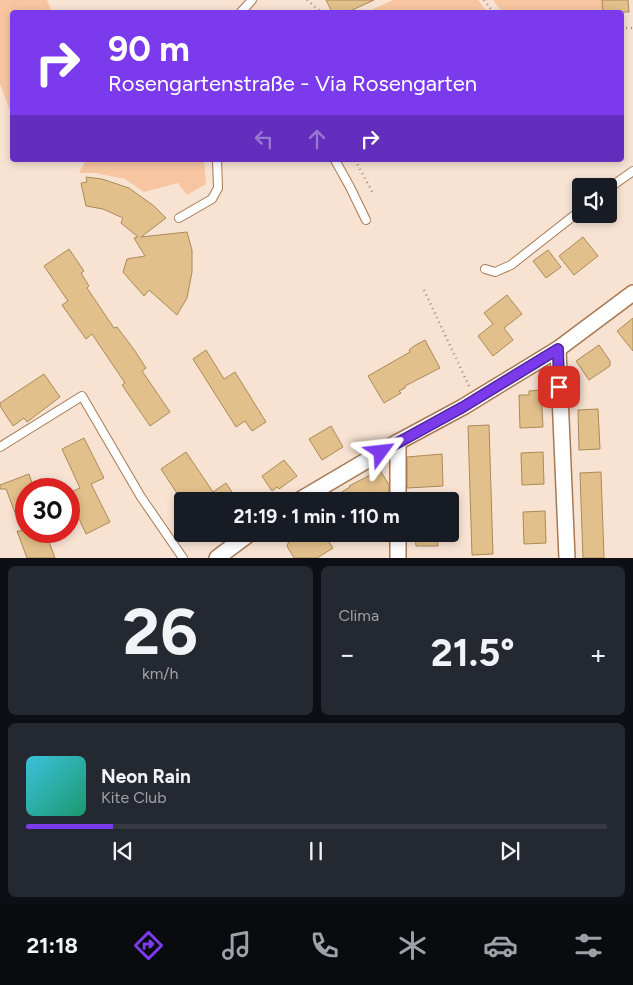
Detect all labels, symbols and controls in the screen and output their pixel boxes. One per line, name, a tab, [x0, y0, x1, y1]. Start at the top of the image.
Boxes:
text: 90 m	[108, 28, 190, 70]
icon: right	[25, 30, 90, 95]
text: Rosengartenstraße - Via Rosengarten	[108, 70, 477, 97]
icon: left	[250, 125, 278, 153]
icon: ahead	[303, 125, 331, 153]
icon: right	[356, 125, 384, 153]
map controls	[572, 178, 617, 223]
button: sound	[572, 178, 617, 223]
pin	[538, 366, 580, 408]
icon: arrive	[545, 373, 573, 401]
position arrow	[354, 425, 406, 477]
speed limit sign: 30	[15, 478, 80, 543]
text: 21:19 · 1 min · 110 m	[233, 505, 400, 528]
text: 26	[123, 592, 198, 670]
text: Clima	[339, 606, 379, 625]
text: 21.5°	[431, 630, 515, 676]
text: −	[339, 637, 356, 671]
text: +	[590, 637, 607, 671]
text: km/h	[142, 664, 179, 683]
text: Neon Rain	[101, 765, 191, 788]
text: Kite Club	[101, 788, 167, 807]
icon: previous	[109, 837, 137, 865]
icon: pause	[302, 837, 330, 865]
icon: next	[496, 837, 524, 865]
icon: directions	[131, 928, 166, 963]
icon: music	[219, 928, 254, 963]
icon: phone	[307, 928, 342, 963]
icon: climate	[395, 928, 430, 963]
icon: car	[483, 928, 518, 963]
icon: filters	[571, 928, 606, 963]
text: 21:18	[27, 932, 78, 959]

